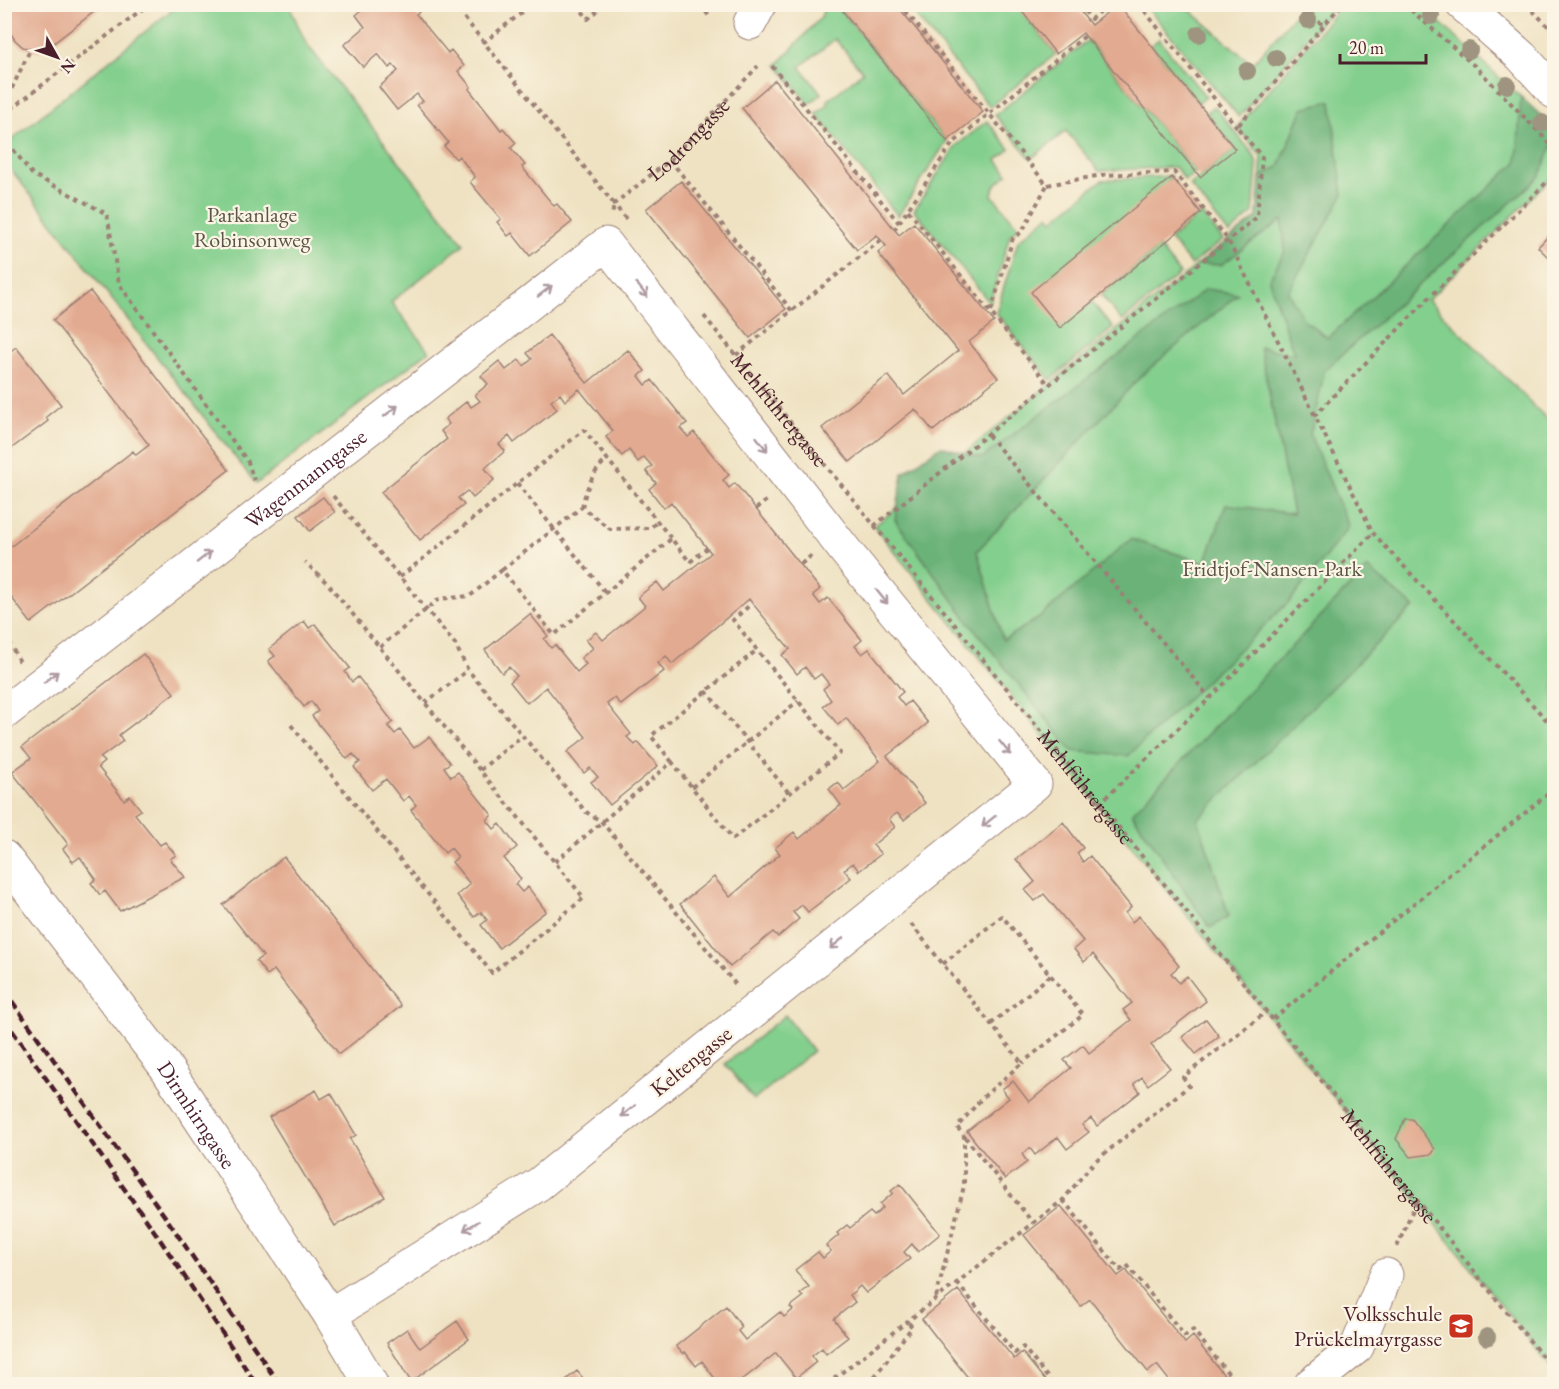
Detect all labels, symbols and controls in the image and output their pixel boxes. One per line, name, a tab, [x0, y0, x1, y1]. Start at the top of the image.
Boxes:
north arrow	[27, 27, 87, 87]
scale bar	[1340, 27, 1426, 65]
text: 20 m	[1349, 36, 1384, 59]
text: N	[56, 55, 80, 78]
street label: Lodrongasse	[641, 91, 736, 187]
park label: Parkanlage Robinsonweg	[194, 200, 311, 254]
one-way arrow	[635, 282, 648, 298]
one-way arrow	[537, 285, 553, 298]
street label: Mehlführergasse	[725, 346, 835, 473]
one-way arrow	[383, 405, 399, 418]
street label: Wagenmanngasse	[239, 421, 373, 535]
one-way arrow	[755, 436, 768, 452]
one-way arrow	[196, 551, 212, 564]
park label: Fridtjof-Nansen-Park	[1182, 554, 1362, 583]
one-way arrow	[876, 589, 889, 605]
one-way arrow	[43, 671, 59, 684]
street label: Mehlführergasse	[1031, 723, 1141, 850]
one-way arrow	[999, 740, 1012, 756]
one-way arrow	[982, 814, 997, 828]
one-way arrow	[829, 937, 845, 950]
street label: Keltengasse	[644, 1019, 738, 1103]
street label: Dirmhirngasse	[151, 1055, 244, 1174]
street label: Mehlführergasse	[1335, 1102, 1445, 1229]
one-way arrow	[621, 1105, 637, 1118]
one-way arrow	[463, 1220, 480, 1232]
place label: Volksschule Prückelmayrgasse	[1294, 1299, 1442, 1353]
school or university icon: Volksschule Prückelmayrgasse	[1446, 1311, 1476, 1341]

